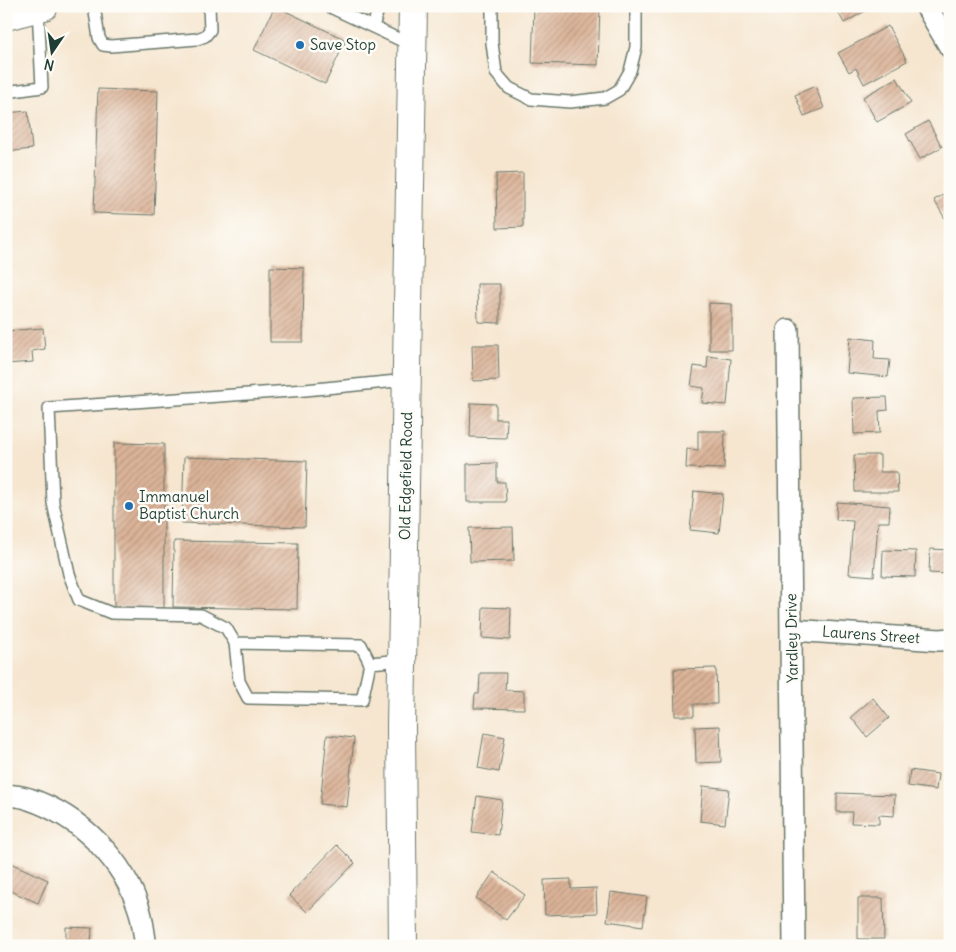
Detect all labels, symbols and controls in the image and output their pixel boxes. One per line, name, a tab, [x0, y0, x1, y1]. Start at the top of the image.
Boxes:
north arrow	[28, 28, 78, 78]
place label: Save Stop	[310, 35, 376, 54]
marker: Save Stop	[294, 39, 306, 51]
text: N	[42, 55, 56, 75]
street label: Old Edgefield Road	[395, 411, 416, 540]
place label: Immanuel Baptist Church	[139, 487, 240, 523]
marker: Immanuel Baptist Church	[123, 500, 135, 512]
street label: Yardley Drive	[781, 593, 802, 683]
street label: Laurens Street	[821, 622, 921, 647]

